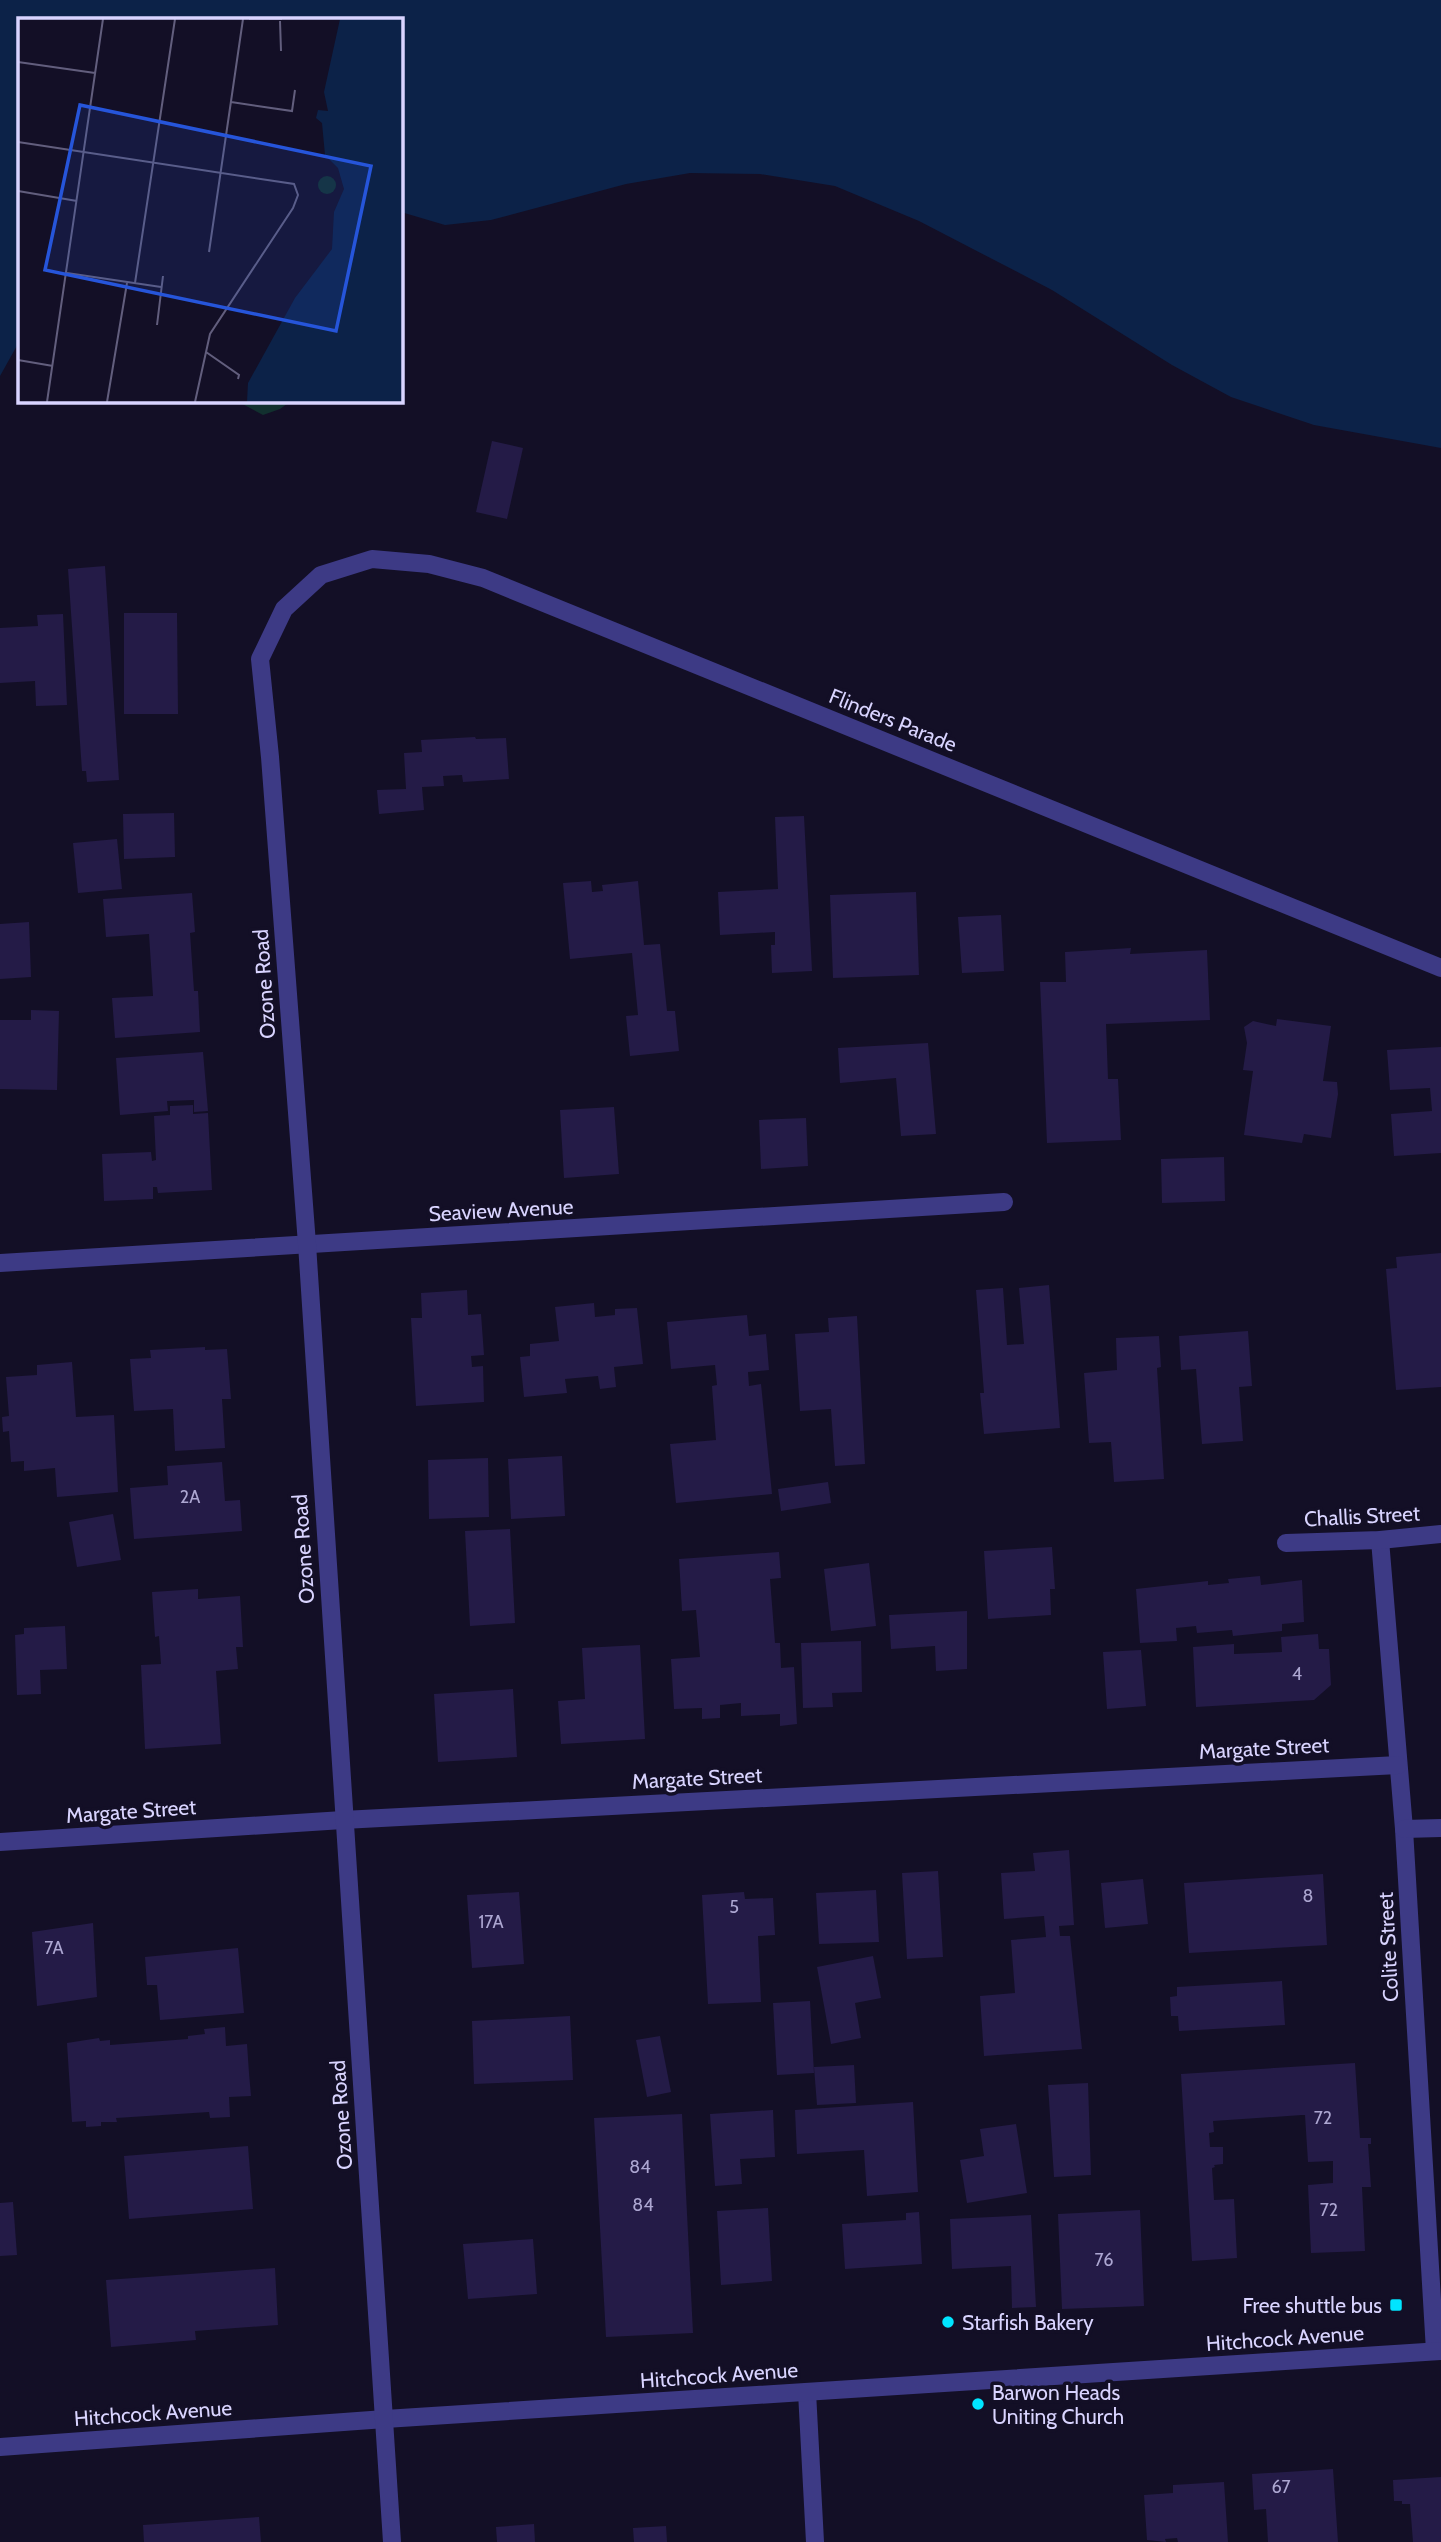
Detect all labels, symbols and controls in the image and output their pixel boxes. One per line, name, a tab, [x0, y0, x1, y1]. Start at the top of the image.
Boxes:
inset map	[18, 18, 402, 402]
street label: Flinders Parade	[826, 683, 961, 757]
street label: Ozone Road	[248, 928, 280, 1040]
street label: Seaview Avenue	[428, 1194, 574, 1226]
house number: 2A	[180, 1486, 200, 1508]
street label: Ozone Road	[287, 1493, 319, 1605]
street label: Challis Street	[1303, 1500, 1421, 1532]
house number: 4	[1292, 1663, 1302, 1685]
street label: Margate Street	[1198, 1732, 1330, 1764]
street label: Margate Street	[631, 1762, 763, 1794]
street label: Margate Street	[65, 1794, 197, 1828]
house number: 8	[1303, 1885, 1313, 1907]
street label: Colite Street	[1373, 1891, 1403, 2003]
house number: 5	[729, 1896, 739, 1918]
house number: 17A	[478, 1911, 504, 1933]
house number: 7A	[44, 1937, 64, 1959]
street label: Ozone Road	[325, 2059, 357, 2171]
house number: 72	[1314, 2107, 1332, 2129]
house number: 84	[629, 2156, 651, 2178]
house number: 84	[632, 2194, 654, 2216]
house number: 72	[1320, 2199, 1338, 2221]
house number: 76	[1095, 2249, 1113, 2271]
place label: Free shuttle bus	[1242, 2293, 1382, 2318]
marker: Free shuttle bus	[1388, 2297, 1404, 2313]
place label: Starfish Bakery	[962, 2310, 1094, 2335]
marker: Starfish Bakery	[940, 2314, 956, 2330]
street label: Hitchcock Avenue	[1205, 2320, 1365, 2356]
street label: Hitchcock Avenue	[639, 2357, 799, 2393]
place label: Barwon Heads Uniting Church	[992, 2380, 1124, 2429]
street label: Hitchcock Avenue	[73, 2395, 233, 2431]
marker: Barwon Heads Uniting Church	[970, 2396, 986, 2412]
house number: 67	[1271, 2476, 1291, 2498]

